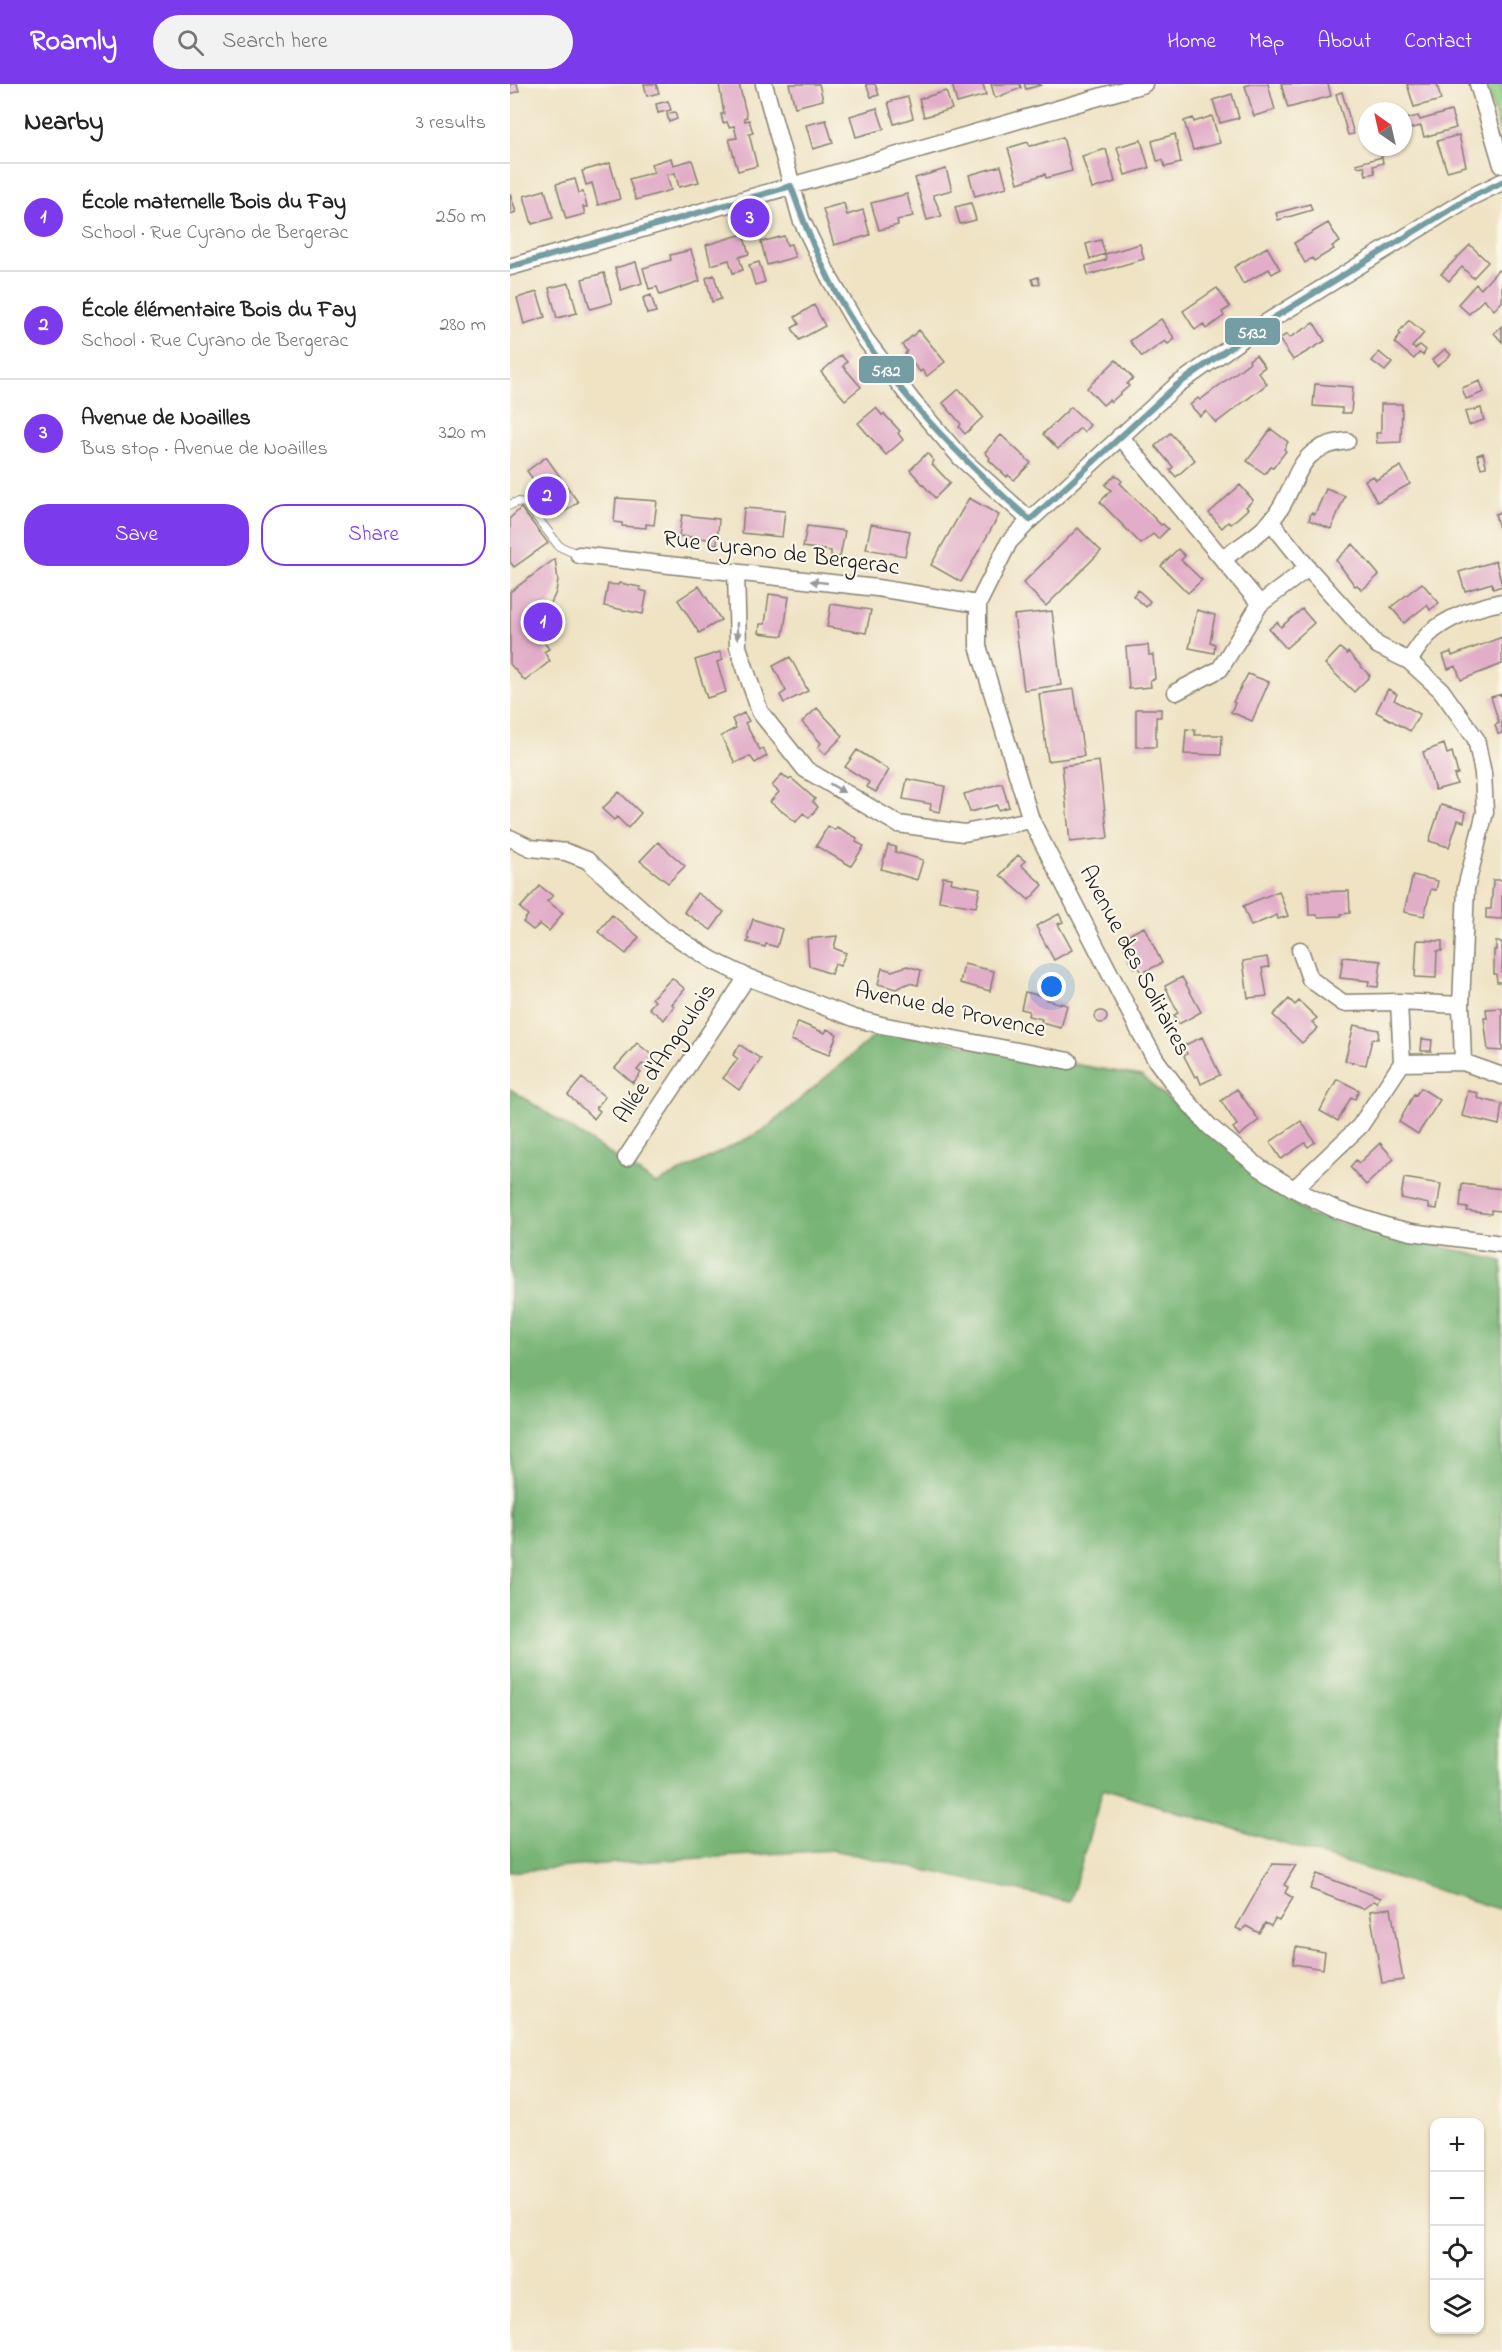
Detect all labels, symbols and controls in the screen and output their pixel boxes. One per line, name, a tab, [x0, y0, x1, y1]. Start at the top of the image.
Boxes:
search box	[153, 15, 573, 69]
text: Roamly	[30, 22, 117, 63]
icon: search	[174, 26, 207, 59]
text: Search here	[222, 26, 328, 58]
text: Home	[1167, 27, 1216, 57]
text: Map	[1249, 27, 1284, 57]
text: About	[1317, 27, 1371, 57]
text: Contact	[1404, 27, 1472, 57]
north arrow	[1358, 102, 1412, 156]
text: Nearby	[24, 104, 103, 142]
text: 3 results	[416, 109, 486, 138]
text: École maternelle Bois du Fay	[81, 187, 346, 219]
pin: 3	[730, 196, 770, 240]
text: 1	[40, 203, 47, 232]
text: 250 m	[435, 203, 486, 232]
text: School · Rue Cyrano de Bergerac	[81, 219, 348, 248]
text: École élémentaire Bois du Fay	[81, 295, 356, 327]
text: 2	[39, 311, 48, 340]
text: 280 m	[439, 311, 486, 340]
line badge: 5132	[1224, 317, 1281, 346]
text: 5132	[1238, 322, 1266, 346]
text: School · Rue Cyrano de Bergerac	[81, 327, 348, 356]
line badge: 5132	[858, 355, 915, 384]
text: 5132	[872, 360, 900, 384]
text: Avenue de Noailles	[81, 403, 251, 435]
text: 3	[39, 419, 48, 448]
text: 320 m	[439, 419, 486, 448]
text: Bus stop · Avenue de Noailles	[81, 435, 328, 464]
pin: 2	[528, 474, 567, 518]
button: Save	[24, 504, 249, 566]
button: Share	[261, 504, 486, 566]
street label: Rue Cyrano de Bergerac	[661, 522, 902, 587]
one-way arrow	[809, 577, 828, 586]
pin: 1	[524, 600, 562, 644]
one-way arrow	[732, 621, 742, 640]
one-way arrow	[829, 783, 846, 793]
street label: Avenue des Solitaires	[1069, 859, 1199, 1063]
your location	[1037, 972, 1066, 1001]
street label: Avenue de Provence	[851, 974, 1049, 1048]
street label: Allée d'Angoulois	[606, 977, 726, 1131]
map controls	[1430, 2118, 1484, 2334]
button: +	[1430, 2118, 1484, 2172]
button: −	[1430, 2172, 1484, 2226]
button: locate	[1430, 2226, 1484, 2280]
button: layers	[1430, 2280, 1484, 2334]

